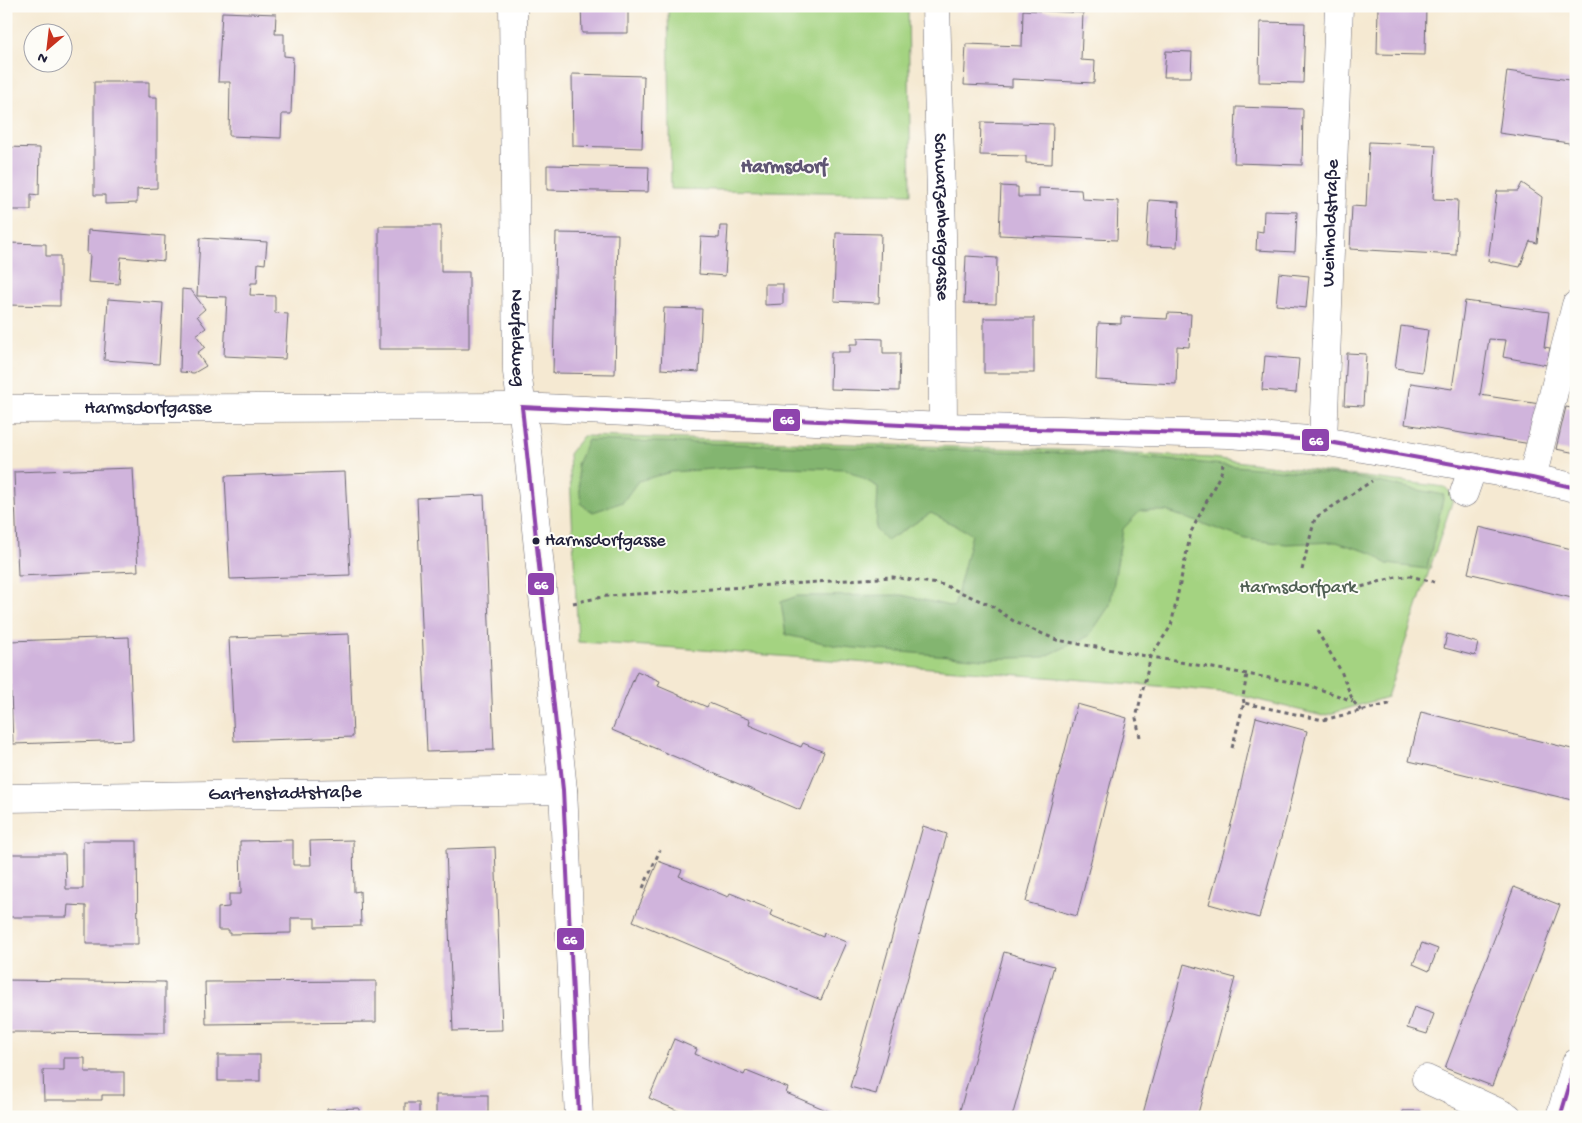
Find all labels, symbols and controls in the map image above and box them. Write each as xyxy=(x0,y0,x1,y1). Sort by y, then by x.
north arrow xyxy=(22,22,72,72)
text: N xyxy=(35,48,51,67)
street label: Schwarzenberggasse xyxy=(928,133,954,301)
district label: Harmsdorf xyxy=(741,157,829,180)
street label: Weinholdstraße xyxy=(1317,159,1345,288)
street label: Neufeldweg xyxy=(505,289,530,388)
street label: Harmsdorfgasse xyxy=(84,397,212,420)
line badge: 66 xyxy=(772,408,801,432)
text: 66 xyxy=(780,413,795,430)
line badge: 66 xyxy=(1301,428,1330,452)
text: 66 xyxy=(1309,434,1324,451)
place label: Harmsdorfgasse xyxy=(545,531,666,552)
marker: Harmsdorfgasse xyxy=(531,536,541,546)
line badge: 66 xyxy=(527,572,555,596)
park label: Harmsdorfpark xyxy=(1239,577,1358,600)
text: 66 xyxy=(534,578,549,595)
street label: Gartenstadtstraße xyxy=(208,781,362,807)
line badge: 66 xyxy=(556,927,585,951)
text: 66 xyxy=(563,933,578,950)

